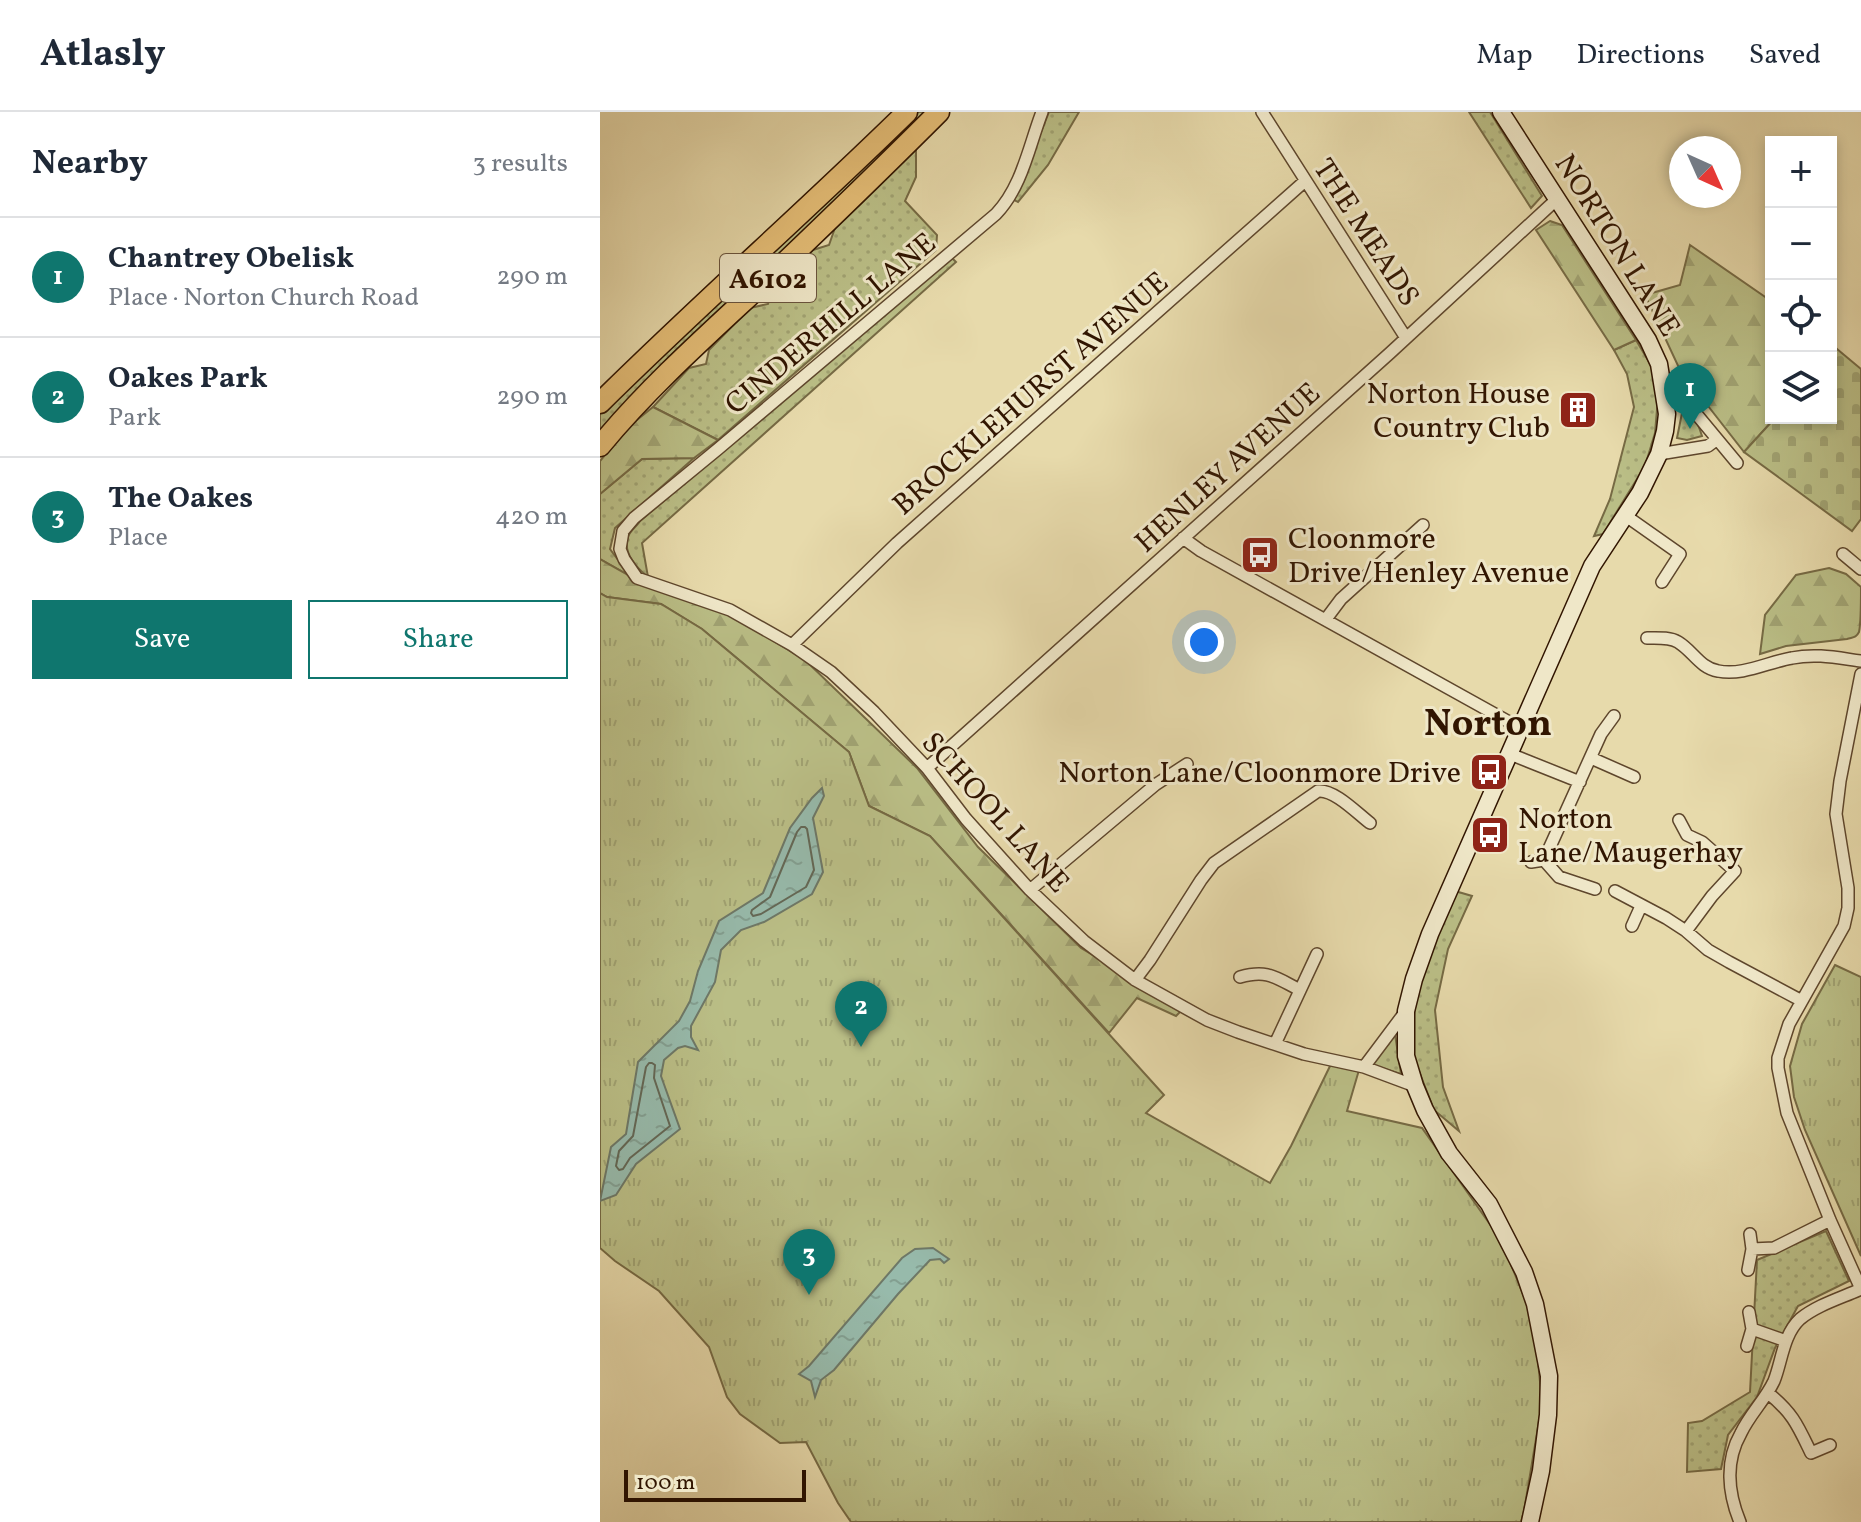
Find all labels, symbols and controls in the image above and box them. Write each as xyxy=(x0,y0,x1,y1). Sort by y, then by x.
text: Atlasly xyxy=(40,29,166,82)
text: Map xyxy=(1477,36,1533,75)
text: Directions xyxy=(1577,36,1705,75)
text: Saved xyxy=(1749,36,1821,75)
north arrow xyxy=(1669,136,1741,208)
map controls xyxy=(1765,136,1837,424)
button: + xyxy=(1765,136,1837,208)
text: Nearby xyxy=(32,141,148,188)
text: 3 results xyxy=(472,146,568,182)
street label: NORTON LANE xyxy=(1543,147,1689,346)
street label: THE MEADS xyxy=(1302,151,1429,315)
button: − xyxy=(1765,208,1837,280)
street label: CINDERHILL LANE xyxy=(717,224,946,425)
text: Chantrey Obelisk xyxy=(108,238,354,280)
road number: A6102 xyxy=(720,254,816,302)
text: 1 xyxy=(53,259,63,295)
text: 290 m xyxy=(496,259,568,295)
street label: BROCKLEHURST AVENUE xyxy=(884,263,1178,526)
text: Place · Norton Church Road xyxy=(108,280,419,316)
button: locate xyxy=(1765,280,1837,352)
button: layers xyxy=(1765,352,1837,424)
text: Oakes Park xyxy=(108,358,268,400)
pin: 1 xyxy=(1664,363,1716,429)
street label: HENLEY AVENUE xyxy=(1126,374,1330,563)
place label: Norton House Country Club xyxy=(1367,374,1550,450)
text: 2 xyxy=(51,379,65,415)
text: 290 m xyxy=(496,379,568,415)
building icon: Norton House Country Club xyxy=(1557,389,1599,431)
text: Park xyxy=(108,400,161,436)
text: The Oakes xyxy=(108,478,253,520)
text: 3 xyxy=(51,499,65,535)
text: 420 m xyxy=(495,499,568,535)
place label: Cloonmore Drive/Henley Avenue xyxy=(1288,519,1569,595)
text: Place xyxy=(108,520,168,556)
bus stop icon: Cloonmore Drive/Henley Avenue xyxy=(1239,534,1281,576)
button: Save xyxy=(32,600,292,679)
button: Share xyxy=(308,600,568,679)
your location xyxy=(1184,622,1224,662)
district label: Norton xyxy=(1424,699,1552,752)
street label: SCHOOL LANE xyxy=(911,724,1078,903)
bus stop icon: Norton Lane/Cloonmore Drive xyxy=(1468,751,1510,793)
place label: Norton Lane/Cloonmore Drive xyxy=(1058,753,1461,795)
place label: Norton Lane/Maugerhay xyxy=(1518,799,1743,875)
bus stop icon: Norton Lane/Maugerhay xyxy=(1469,814,1511,856)
pin: 2 xyxy=(835,981,887,1047)
pin: 3 xyxy=(783,1229,835,1295)
scale bar xyxy=(624,1466,806,1502)
text: 100 m xyxy=(636,1468,695,1499)

